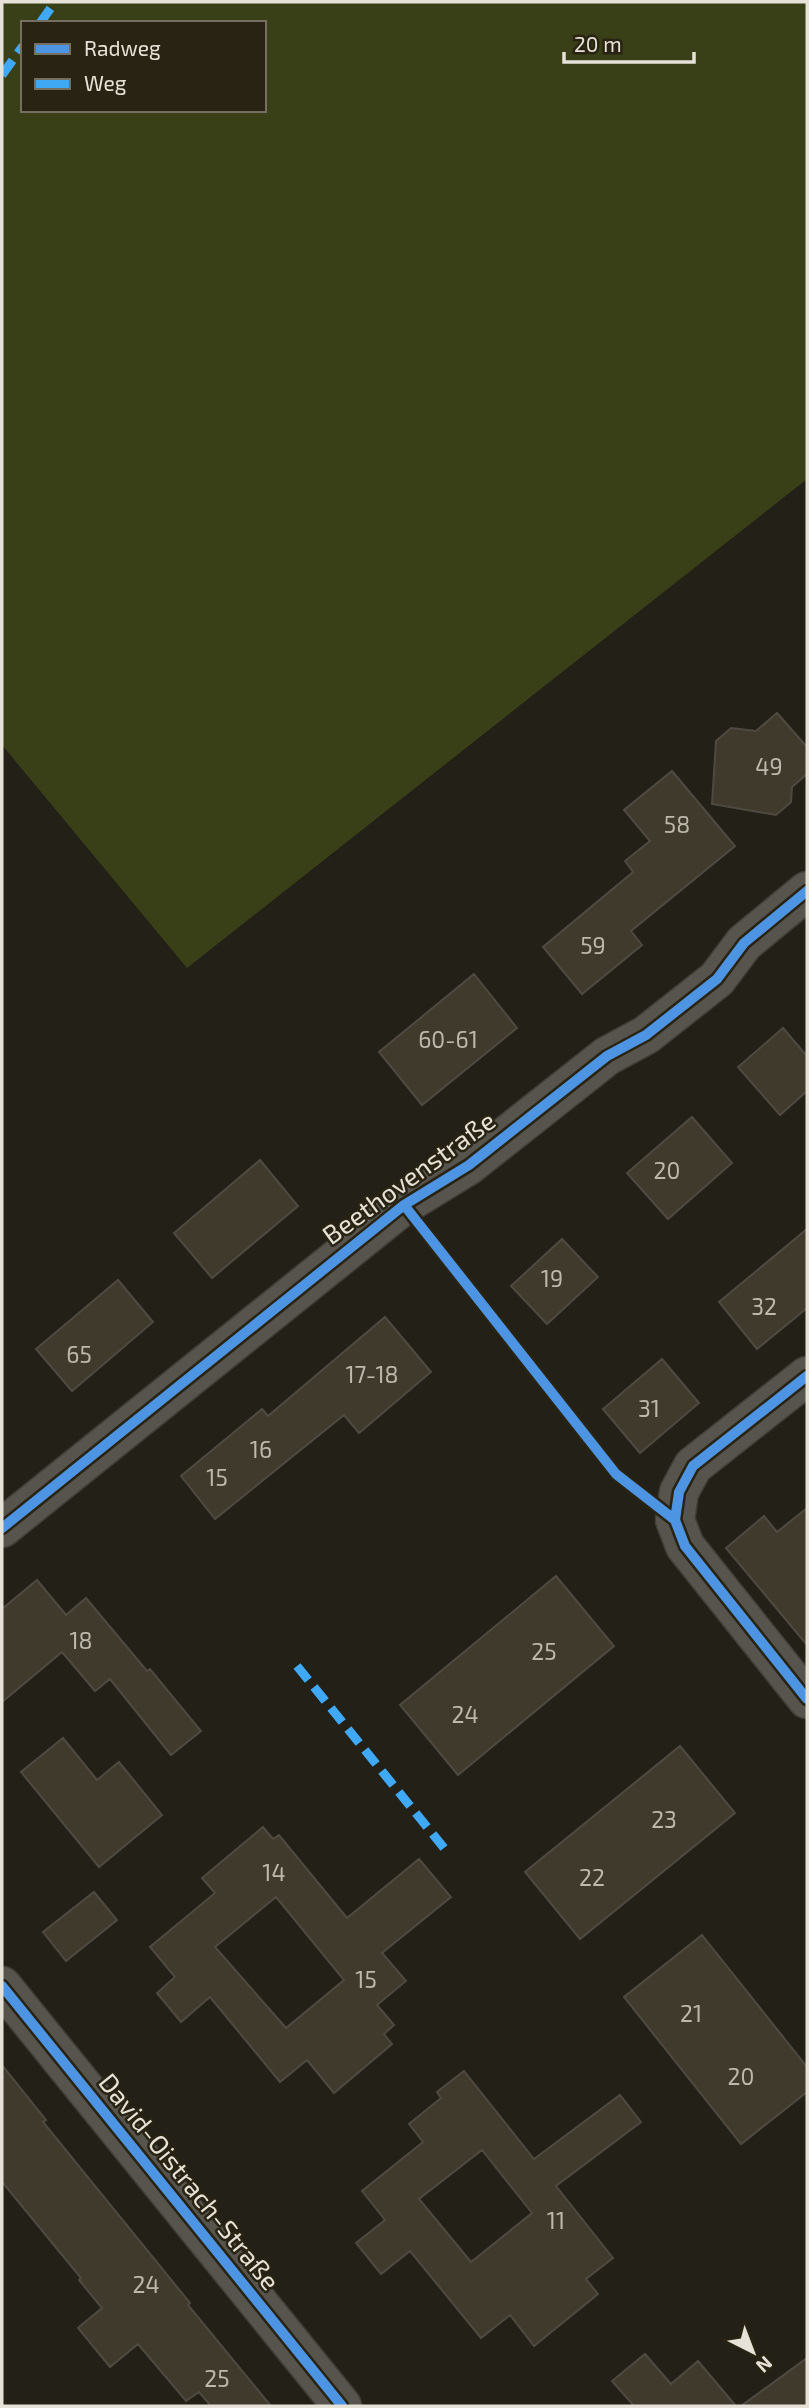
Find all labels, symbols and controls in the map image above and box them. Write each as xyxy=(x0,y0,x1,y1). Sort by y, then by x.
legend xyxy=(21,21,266,112)
scale bar xyxy=(564,21,694,65)
text: 20 m xyxy=(574,31,622,56)
text: Radweg xyxy=(84,35,161,60)
text: Weg xyxy=(84,70,127,95)
house number: 49 xyxy=(755,752,783,780)
house number: 58 xyxy=(664,810,690,838)
house number: 59 xyxy=(580,931,606,959)
house number: 60-61 xyxy=(418,1025,478,1053)
street label: Beethovenstraße xyxy=(316,1104,500,1250)
house number: 20 xyxy=(654,1156,680,1184)
house number: 19 xyxy=(541,1264,563,1292)
house number: 32 xyxy=(751,1292,777,1320)
house number: 65 xyxy=(66,1340,92,1368)
house number: 17-18 xyxy=(345,1360,399,1388)
house number: 31 xyxy=(638,1394,660,1422)
house number: 16 xyxy=(250,1435,272,1463)
house number: 15 xyxy=(206,1463,228,1491)
house number: 18 xyxy=(69,1626,93,1654)
house number: 25 xyxy=(531,1637,557,1665)
house number: 24 xyxy=(451,1700,479,1728)
house number: 23 xyxy=(651,1805,677,1833)
house number: 14 xyxy=(262,1858,286,1886)
house number: 22 xyxy=(579,1863,605,1891)
house number: 15 xyxy=(355,1965,377,1993)
house number: 21 xyxy=(680,1999,702,2027)
house number: 20 xyxy=(728,2062,754,2090)
street label: David-Oistrach-Straße xyxy=(93,2067,287,2296)
house number: 11 xyxy=(547,2206,565,2234)
house number: 24 xyxy=(132,2270,160,2298)
north arrow xyxy=(718,2317,788,2387)
text: N xyxy=(752,2352,778,2378)
house number: 25 xyxy=(204,2364,230,2392)

